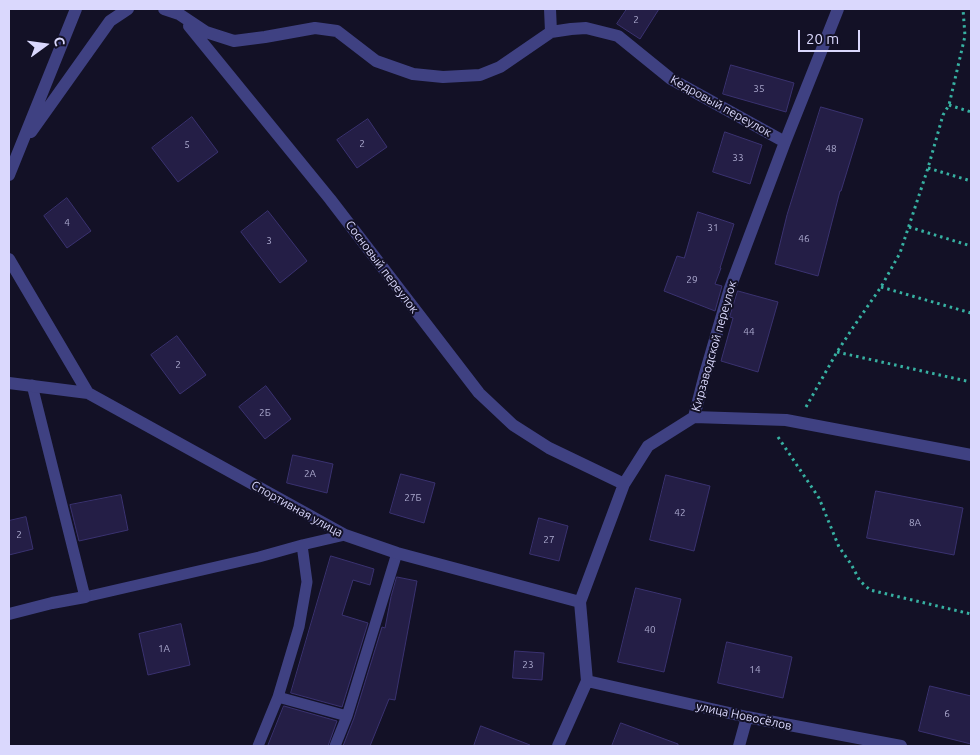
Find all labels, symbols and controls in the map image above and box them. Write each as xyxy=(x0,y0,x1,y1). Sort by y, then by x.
house number: 2 xyxy=(633,14,639,26)
north arrow xyxy=(20,20,70,70)
scale bar xyxy=(800,20,862,52)
text: 20 m xyxy=(806,30,839,47)
text: С xyxy=(51,35,68,48)
street label: Кедровый переулок xyxy=(668,72,774,140)
house number: 35 xyxy=(753,83,765,95)
house number: 2 xyxy=(359,138,365,150)
house number: 5 xyxy=(184,139,190,151)
house number: 48 xyxy=(825,143,837,155)
house number: 33 xyxy=(732,152,744,164)
house number: 4 xyxy=(64,217,70,229)
street label: Сосновый переулок xyxy=(342,218,422,316)
house number: 31 xyxy=(707,222,719,234)
house number: 46 xyxy=(798,233,810,245)
house number: 3 xyxy=(266,235,272,247)
house number: 29 xyxy=(686,274,698,286)
street label: Кирзаводской переулок xyxy=(688,279,740,413)
house number: 44 xyxy=(743,326,755,338)
house number: 2 xyxy=(175,359,181,371)
house number: 2Б xyxy=(259,407,271,419)
house number: 2А xyxy=(304,468,316,480)
street label: Спортивная улица xyxy=(249,478,345,540)
house number: 27Б xyxy=(404,492,422,504)
house number: 42 xyxy=(674,507,686,519)
house number: 8А xyxy=(909,517,921,529)
house number: 2 xyxy=(16,529,22,541)
house number: 27 xyxy=(543,534,555,546)
house number: 40 xyxy=(644,624,656,636)
house number: 1А xyxy=(158,643,170,655)
house number: 23 xyxy=(522,659,534,671)
house number: 14 xyxy=(749,664,761,676)
street label: улица Новосёлов xyxy=(695,699,793,733)
house number: 6 xyxy=(944,708,950,720)

